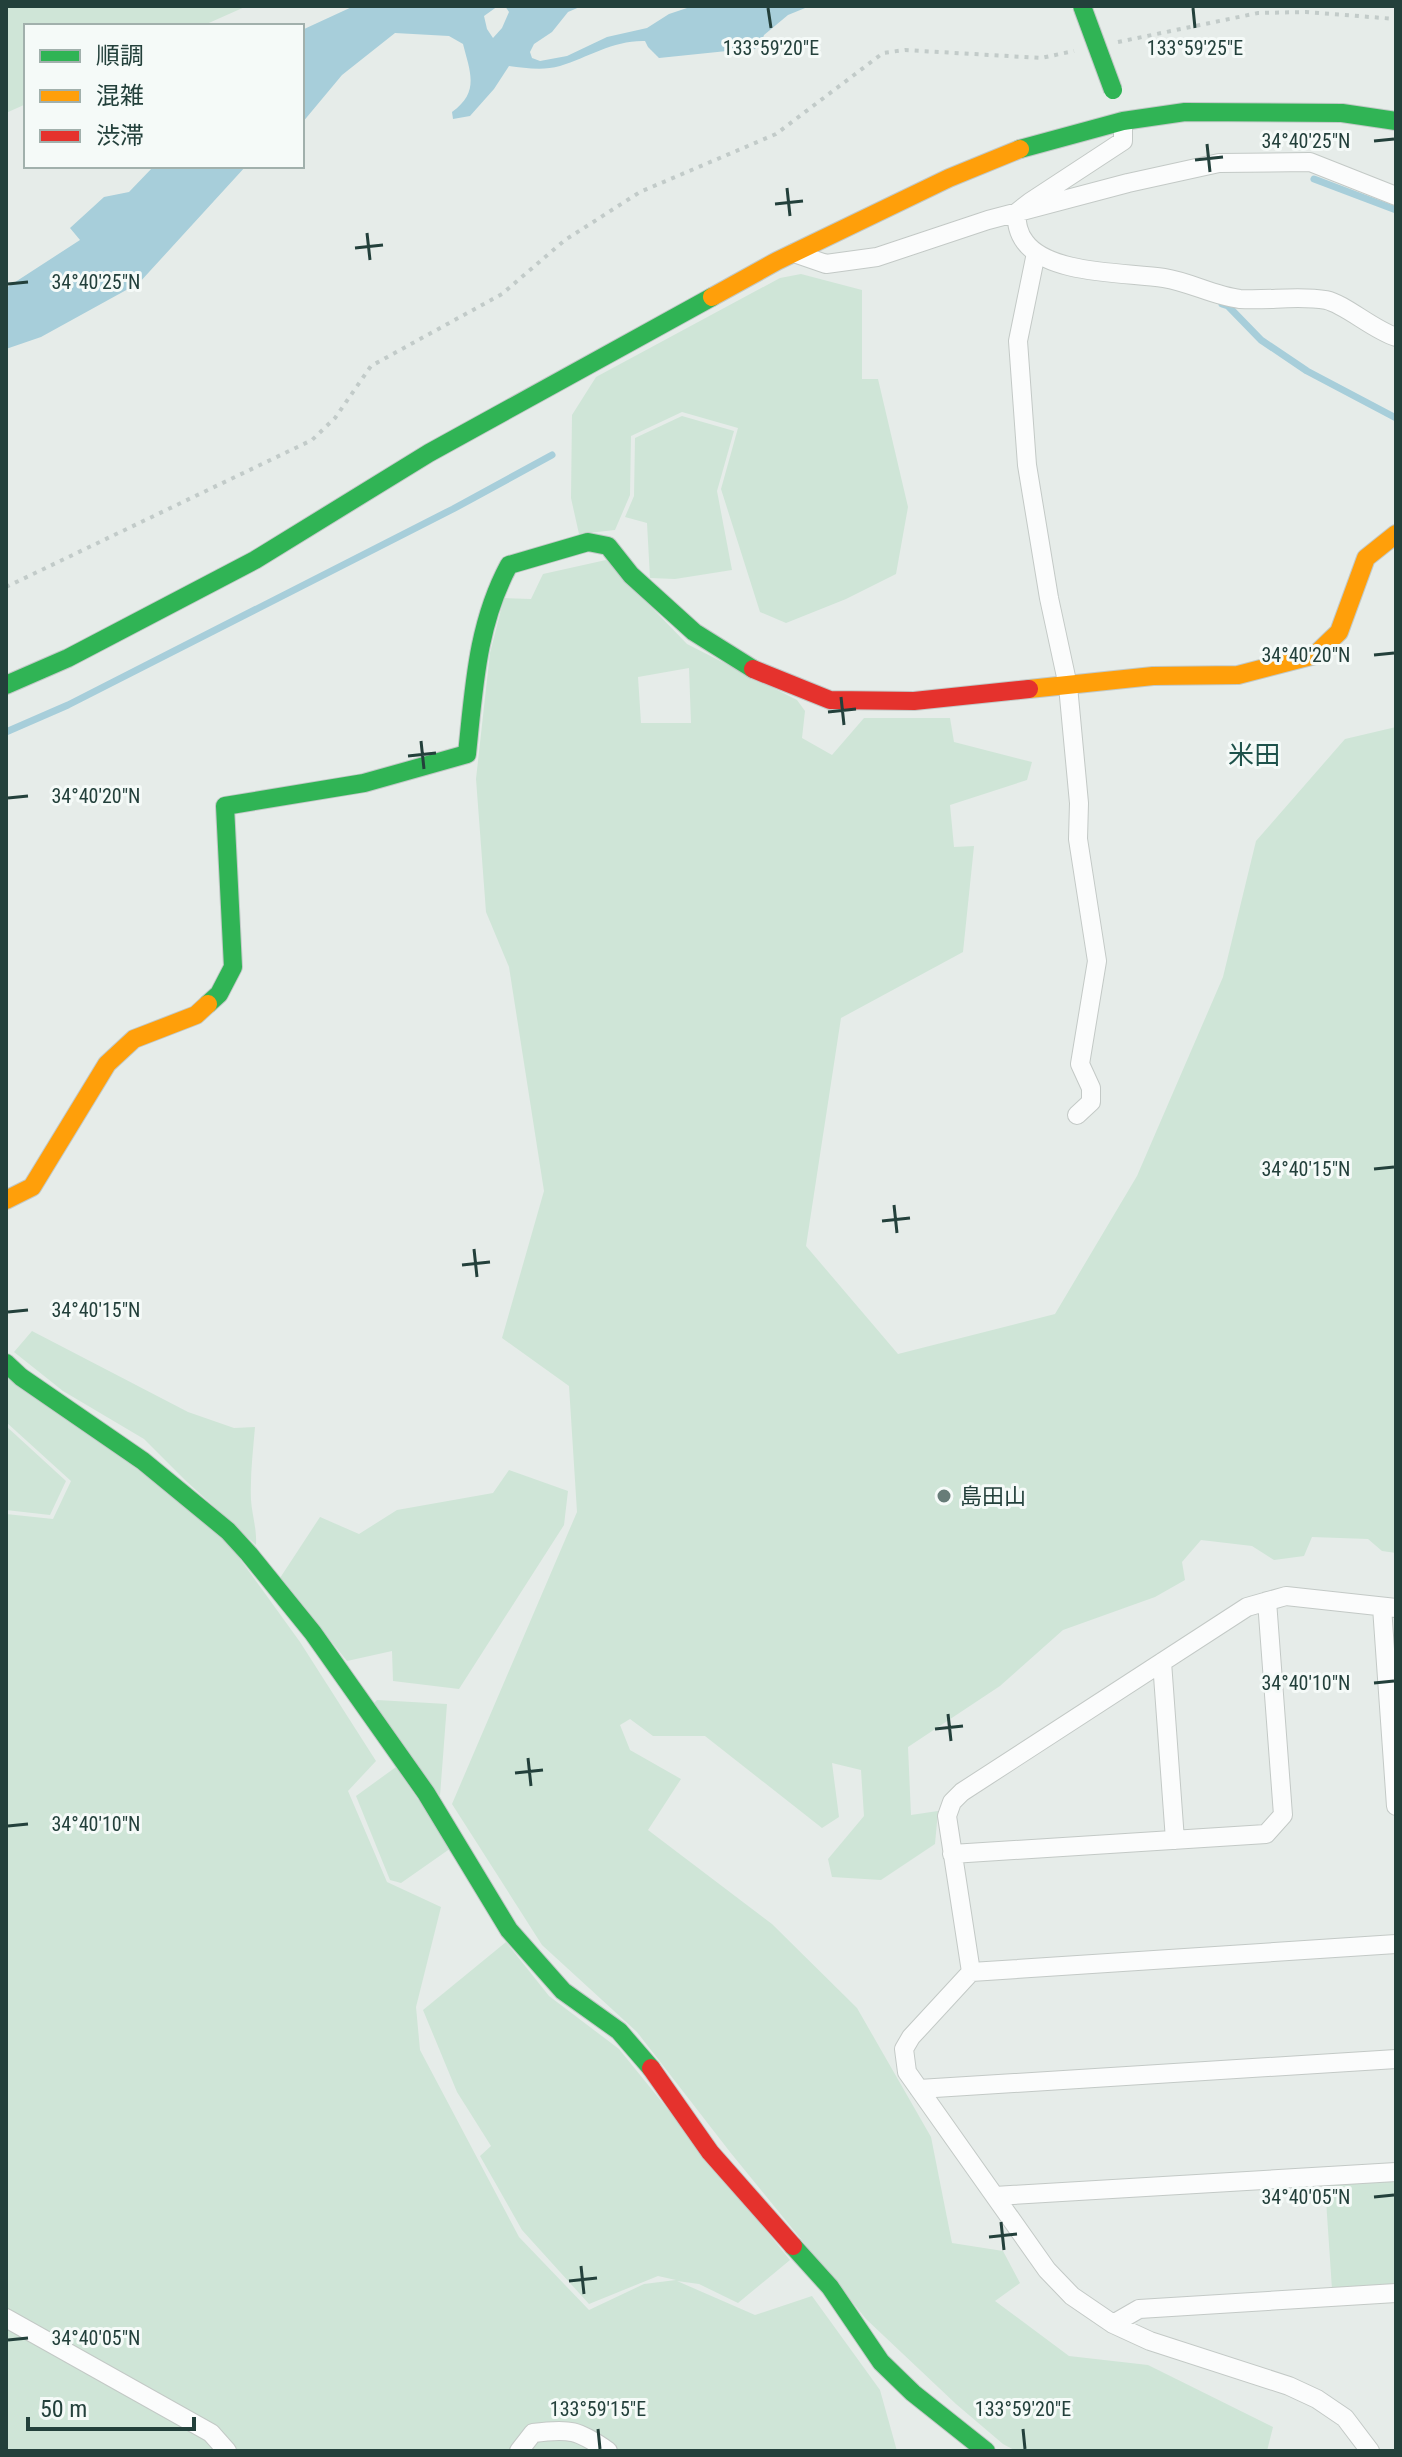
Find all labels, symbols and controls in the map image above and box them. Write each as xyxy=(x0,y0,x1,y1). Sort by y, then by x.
legend xyxy=(24,24,304,168)
text: 133°59'20"E xyxy=(723,36,819,60)
text: 133°59'25"E xyxy=(1147,36,1243,60)
text: 順調 xyxy=(96,42,144,70)
text: 混雑 xyxy=(96,82,144,110)
text: 渋滞 xyxy=(96,122,144,150)
text: 34°40'25"N xyxy=(1261,129,1351,153)
text: 34°40'25"N xyxy=(51,270,141,294)
text: 34°40'20"N xyxy=(1261,643,1351,667)
district label: 米田 xyxy=(1228,740,1280,770)
text: 34°40'20"N xyxy=(51,784,141,808)
text: 34°40'15"N xyxy=(1261,1157,1351,1181)
text: 34°40'15"N xyxy=(51,1298,141,1322)
place label: 島田山 xyxy=(960,1484,1026,1509)
marker: 島田山 xyxy=(935,1487,953,1505)
text: 34°40'10"N xyxy=(1261,1671,1351,1695)
text: 34°40'10"N xyxy=(51,1812,141,1836)
text: 34°40'05"N xyxy=(1261,2185,1351,2209)
text: 34°40'05"N xyxy=(51,2326,141,2350)
scale bar xyxy=(28,2381,194,2431)
text: 50 m xyxy=(40,2395,87,2423)
text: 133°59'15"E xyxy=(550,2397,646,2421)
text: 133°59'20"E xyxy=(975,2397,1071,2421)

